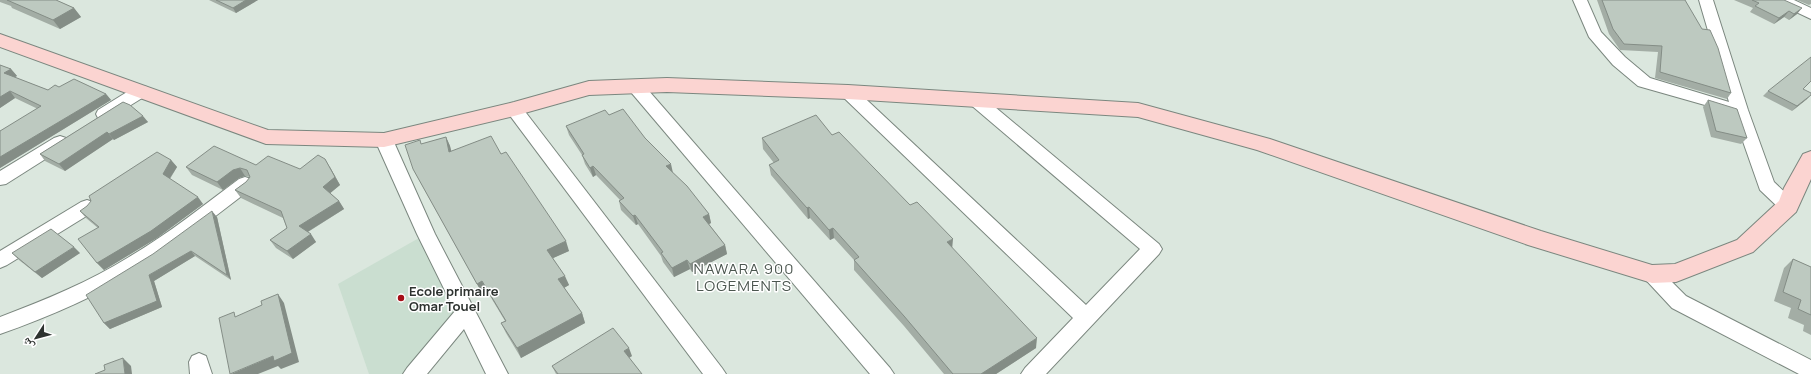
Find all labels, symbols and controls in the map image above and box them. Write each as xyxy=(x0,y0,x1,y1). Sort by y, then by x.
district label: NAWARA 900 LOGEMENTS xyxy=(694,258,794,296)
place label: Ecole primaire Omar Touel xyxy=(409,282,499,315)
marker: Ecole primaire Omar Touel xyxy=(396,293,406,303)
north arrow xyxy=(16,318,56,358)
text: ش xyxy=(18,334,38,353)

